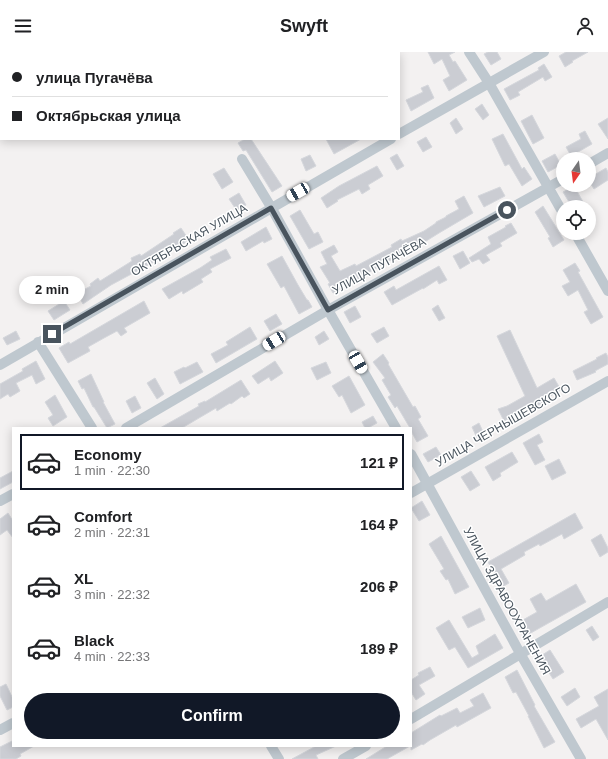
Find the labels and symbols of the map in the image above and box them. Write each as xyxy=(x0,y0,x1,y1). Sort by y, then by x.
north arrow xyxy=(556,152,596,192)
car xyxy=(285,181,311,203)
street label: ОКТЯБРЬСКАЯ УЛИЦА xyxy=(128,201,250,279)
route start xyxy=(498,201,516,219)
street label: УЛИЦА ПУГАЧЁВА xyxy=(330,235,428,297)
callout: 2 min xyxy=(19,276,85,304)
route end xyxy=(43,325,61,343)
car xyxy=(261,330,287,352)
car xyxy=(347,349,369,375)
street label: УЛИЦА ЧЕРНЫШЕВСКОГО xyxy=(433,380,573,470)
street label: УЛИЦА ЗДРАВООХРАНЕНИЯ xyxy=(461,525,553,677)

